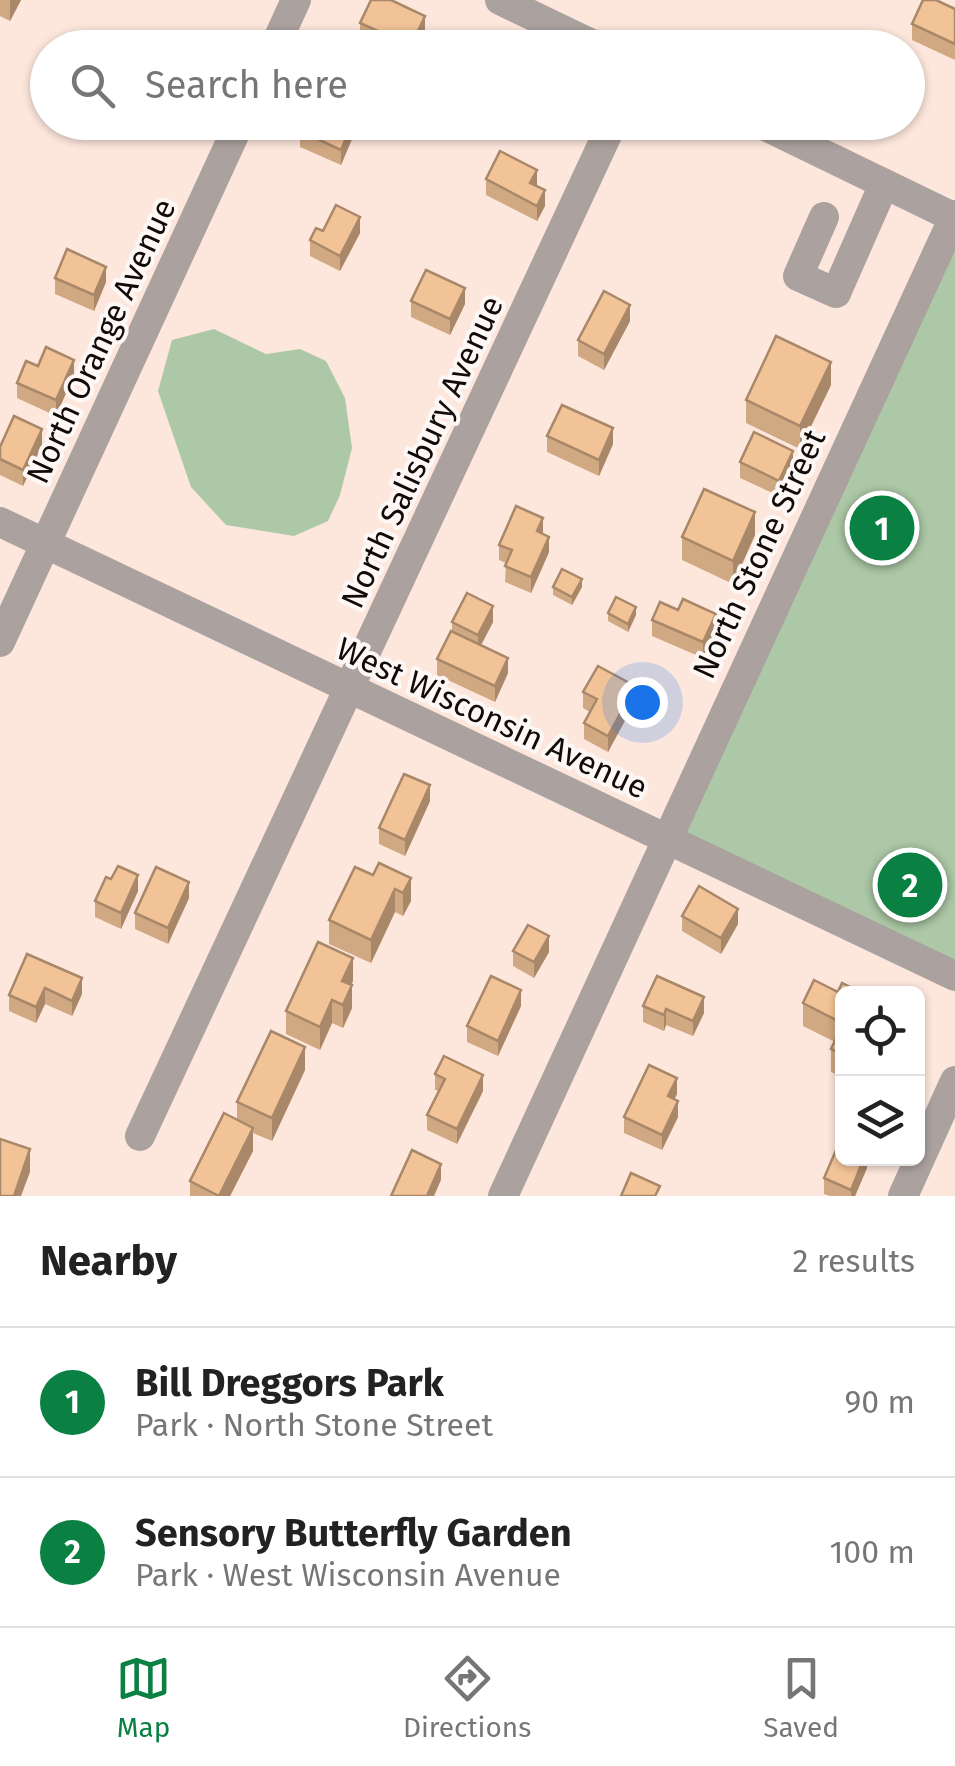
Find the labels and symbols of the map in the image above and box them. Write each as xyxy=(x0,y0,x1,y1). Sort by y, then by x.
street label: North Orange Avenue xyxy=(18,193,184,489)
street label: North Salisbury Avenue xyxy=(333,290,511,614)
street label: North Stone Street xyxy=(685,423,834,685)
pin: 1 xyxy=(850,490,914,566)
street label: West Wisconsin Avenue xyxy=(331,629,653,807)
your location xyxy=(617,677,668,728)
pin: 2 xyxy=(878,848,942,922)

